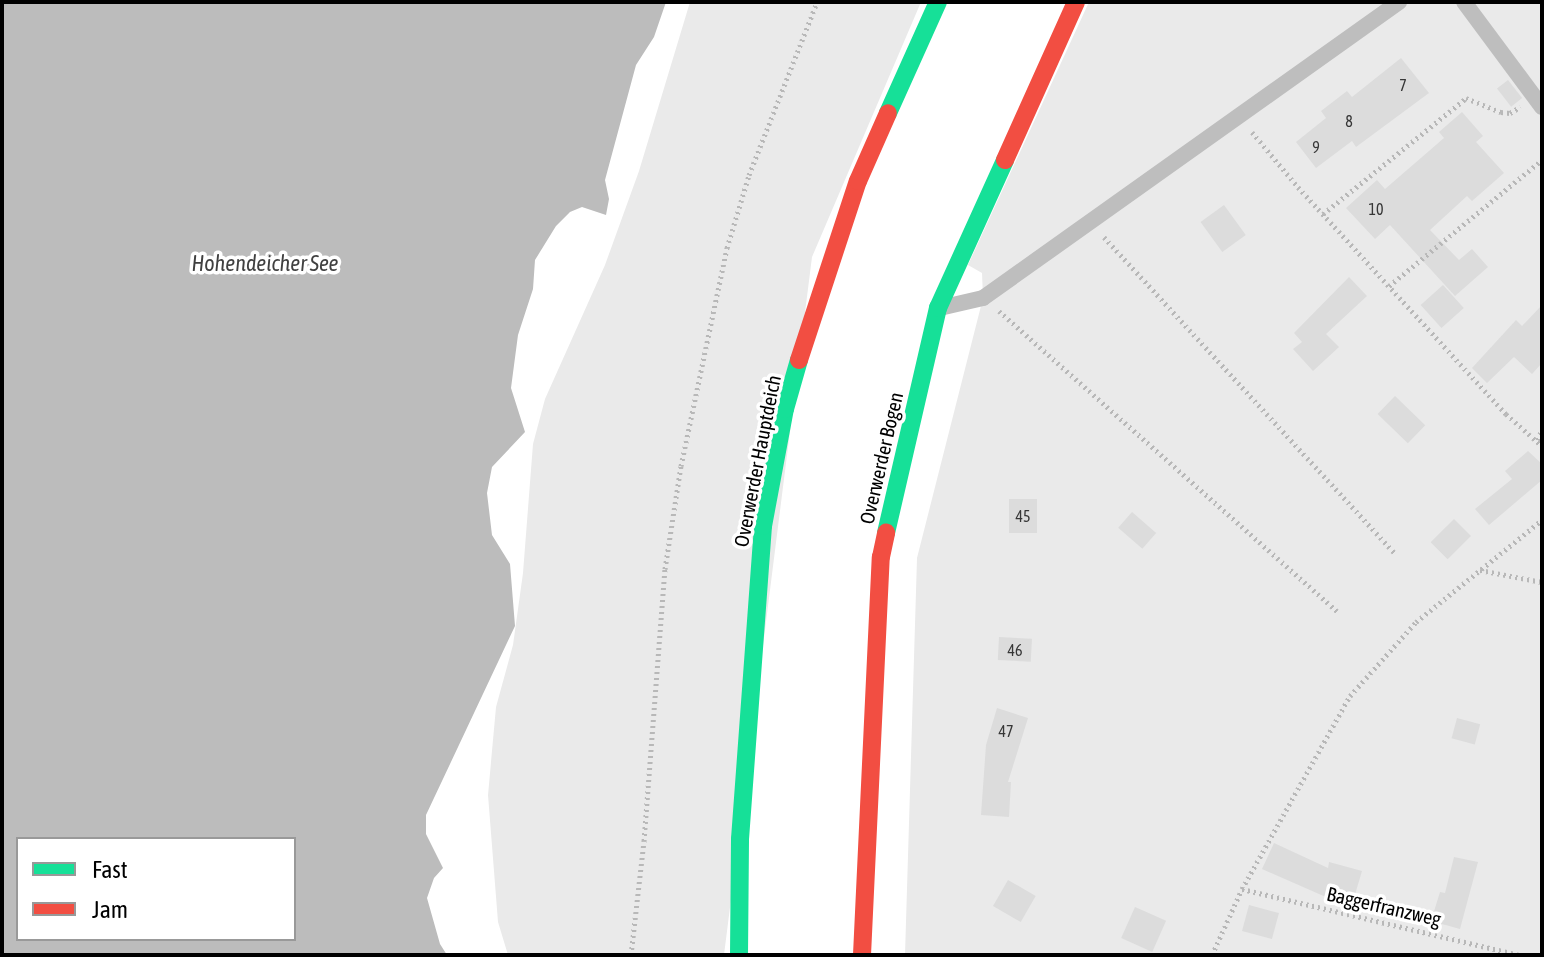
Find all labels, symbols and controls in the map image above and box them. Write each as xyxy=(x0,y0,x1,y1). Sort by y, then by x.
house number: 7 xyxy=(1399,75,1407,95)
house number: 8 xyxy=(1345,111,1353,131)
house number: 9 xyxy=(1312,137,1320,157)
house number: 10 xyxy=(1368,199,1384,219)
water label: Hohendeicher See xyxy=(191,251,339,277)
street label: Overwerder Hauptdeich xyxy=(729,373,785,549)
street label: Overwerder Bogen xyxy=(854,390,908,526)
house number: 45 xyxy=(1015,506,1031,526)
house number: 46 xyxy=(1007,640,1023,660)
house number: 47 xyxy=(998,721,1014,741)
legend xyxy=(16,837,296,941)
text: Fast xyxy=(92,856,128,883)
street label: Baggerfranzweg xyxy=(1324,881,1444,931)
text: Jam xyxy=(92,896,128,923)

